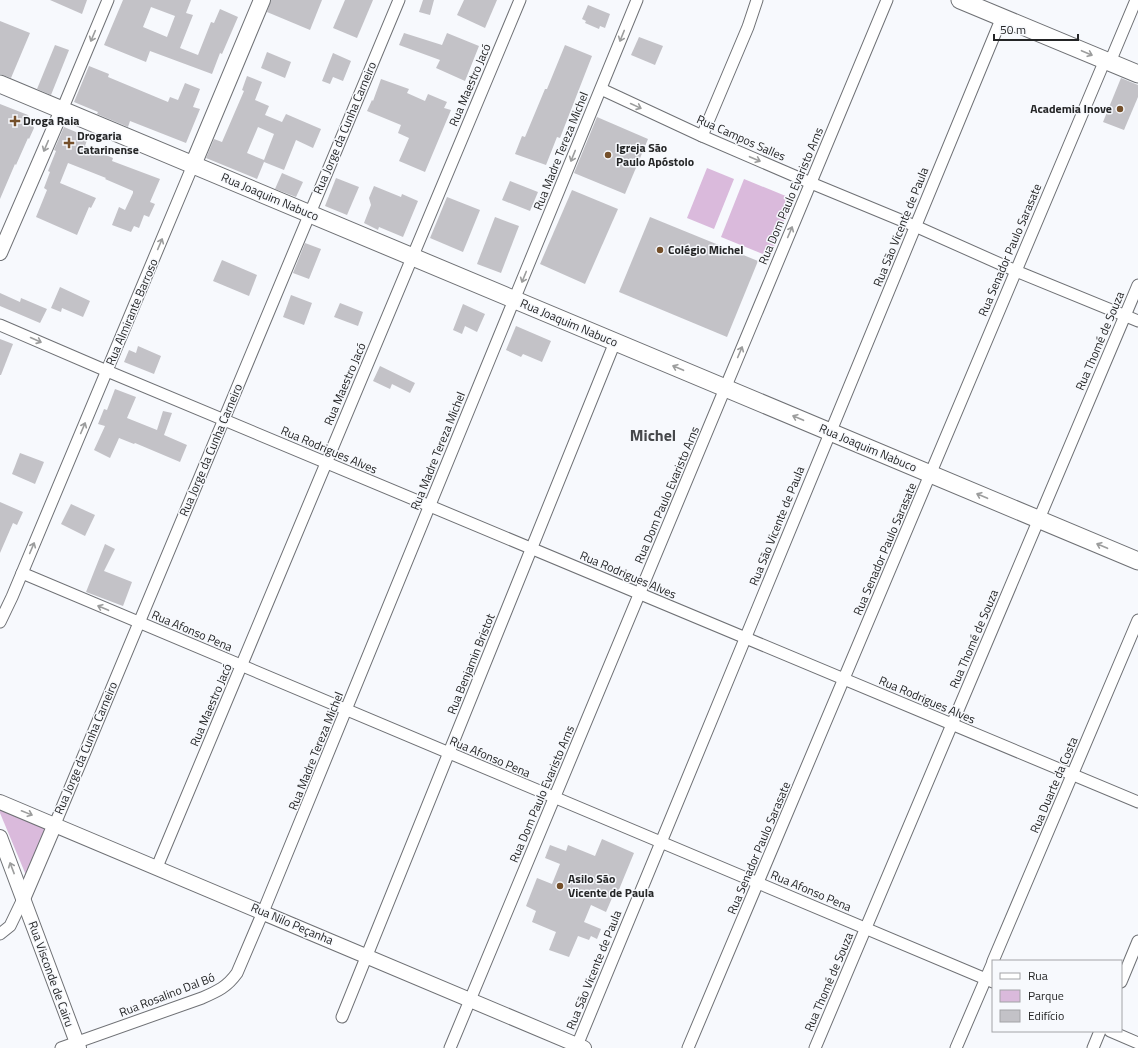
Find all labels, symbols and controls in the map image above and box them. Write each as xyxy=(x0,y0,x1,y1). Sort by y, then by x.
scale bar xyxy=(994,16,1078,42)
text: 50 m xyxy=(1000,20,1026,39)
one-way arrow xyxy=(88,30,96,42)
one-way arrow xyxy=(618,30,626,42)
street label: Rua Maestro Jacó xyxy=(444,40,496,129)
one-way arrow xyxy=(1080,49,1092,57)
street label: Rua Jorge da Cunha Carneiro xyxy=(308,58,381,197)
street label: Rua Madre Tereza Michel xyxy=(528,89,593,213)
place label: Academia Inove xyxy=(1030,99,1112,118)
one-way arrow xyxy=(630,103,642,110)
marker: Academia Inove xyxy=(1115,104,1125,114)
street label: Rua Campos Salles xyxy=(694,109,789,166)
place label: Droga Raia xyxy=(23,111,79,130)
marker: Droga Raia xyxy=(10,116,20,126)
street label: Rua Dom Paulo Evaristo Arns xyxy=(753,124,828,267)
place label: Drogaria Catarinense xyxy=(77,126,139,159)
marker: Drogaria Catarinense xyxy=(64,138,74,148)
place label: Igreja São Paulo Apóstolo xyxy=(616,138,694,171)
one-way arrow xyxy=(42,139,49,151)
one-way arrow xyxy=(569,150,577,162)
marker: Igreja São Paulo Apóstolo xyxy=(603,150,613,160)
one-way arrow xyxy=(748,155,760,163)
street label: Rua São Vicente de Paula xyxy=(868,164,933,289)
street label: Rua Joaquim Nabuco xyxy=(218,167,322,226)
street label: Rua Senador Paulo Sarasate xyxy=(973,180,1046,319)
one-way arrow xyxy=(787,226,794,238)
one-way arrow xyxy=(157,238,165,250)
place label: Colégio Michel xyxy=(668,240,743,259)
marker: Colégio Michel xyxy=(655,245,665,255)
street label: Rua Almirante Barroso xyxy=(100,255,163,368)
one-way arrow xyxy=(520,270,527,282)
street label: Rua Thomé de Souza xyxy=(1070,288,1129,393)
street label: Rua Joaquim Nabuco xyxy=(517,293,621,352)
one-way arrow xyxy=(29,337,41,345)
street label: Rua Maestro Jacó xyxy=(319,339,371,428)
one-way arrow xyxy=(737,346,744,358)
one-way arrow xyxy=(672,364,684,371)
street label: Rua Jorge da Cunha Carneiro xyxy=(174,380,247,519)
street label: Rua Madre Tereza Michel xyxy=(405,389,470,513)
one-way arrow xyxy=(792,414,804,422)
street label: Rua Joaquim Nabuco xyxy=(816,418,920,477)
street label: Rua Rodrigues Alves xyxy=(278,421,381,479)
one-way arrow xyxy=(80,423,87,435)
street label: Rua Dom Paulo Evaristo Arns xyxy=(629,423,704,566)
district label: Michel xyxy=(630,423,676,447)
street label: Rua São Vicente de Paula xyxy=(744,463,809,588)
street label: Rua Senador Paulo Sarasate xyxy=(848,479,921,618)
one-way arrow xyxy=(977,491,989,499)
one-way arrow xyxy=(1096,542,1108,549)
one-way arrow xyxy=(29,543,37,555)
street label: Rua Rodrigues Alves xyxy=(577,546,680,604)
street label: Rua Thomé de Souza xyxy=(944,586,1003,691)
one-way arrow xyxy=(97,603,109,611)
street label: Rua Afonso Pena xyxy=(149,605,236,656)
street label: Rua Benjamin Bristot xyxy=(442,610,500,717)
street label: Rua Maestro Jacó xyxy=(185,660,237,749)
street label: Rua Rodrigues Alves xyxy=(876,671,979,729)
street label: Rua Jorge da Cunha Carneiro xyxy=(49,678,122,817)
street label: Rua Madre Tereza Michel xyxy=(283,689,348,813)
street label: Rua Dom Paulo Evaristo Arns xyxy=(504,722,579,865)
street label: Rua Afonso Pena xyxy=(447,731,534,782)
street label: Rua Duarte da Costa xyxy=(1025,734,1082,836)
street label: Rua Senador Paulo Sarasate xyxy=(722,778,795,917)
one-way arrow xyxy=(21,809,33,817)
one-way arrow xyxy=(7,863,15,875)
street label: Rua Afonso Pena xyxy=(768,865,855,916)
place label: Asilo São Vicente de Paula xyxy=(568,869,654,902)
marker: Asilo São Vicente de Paula xyxy=(555,881,565,891)
street label: Rua Nilo Peçanha xyxy=(248,898,336,950)
street label: Rua São Vicente de Paula xyxy=(561,907,626,1032)
street label: Rua Visconde de Cairu xyxy=(24,918,79,1029)
street label: Rua Thomé de Souza xyxy=(799,929,858,1034)
legend xyxy=(992,960,1122,1032)
text: Rua xyxy=(1028,966,1048,985)
street label: Rua Rosalino Dal Bó xyxy=(116,968,218,1022)
text: Parque xyxy=(1028,986,1064,1005)
text: Edifício xyxy=(1028,1006,1064,1025)

